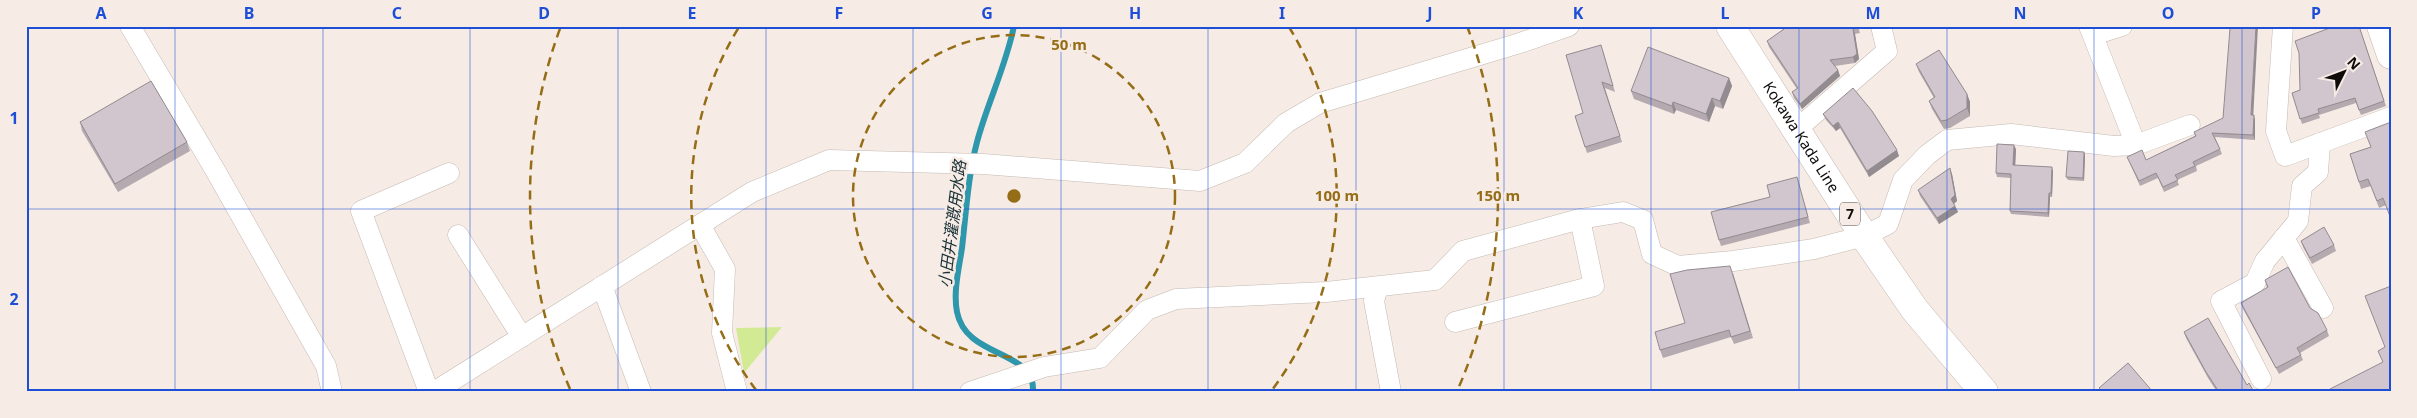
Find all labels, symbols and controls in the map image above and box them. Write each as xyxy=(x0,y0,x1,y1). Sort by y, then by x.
text: A xyxy=(95,2,107,24)
text: B xyxy=(244,2,254,24)
text: C xyxy=(392,2,402,24)
text: D xyxy=(538,2,550,24)
text: E xyxy=(688,2,697,24)
text: F xyxy=(835,2,843,24)
text: G xyxy=(981,2,993,24)
text: H xyxy=(1129,2,1141,24)
text: I xyxy=(1279,2,1285,24)
text: J xyxy=(1425,2,1433,24)
text: K xyxy=(1573,2,1584,24)
text: L xyxy=(1721,2,1730,24)
text: M xyxy=(1865,2,1881,24)
text: N xyxy=(2013,2,2027,24)
text: O xyxy=(2162,2,2174,24)
text: P xyxy=(2311,2,2321,24)
text: 50 m xyxy=(1051,34,1087,54)
north arrow xyxy=(2320,48,2370,98)
text: N xyxy=(2343,52,2365,74)
street label: Kokawa Kada Line xyxy=(1759,78,1845,196)
text: 1 xyxy=(9,107,19,129)
water label: 小田井灌漑用水路 xyxy=(933,157,971,289)
text: 100 m xyxy=(1315,185,1359,205)
text: 150 m xyxy=(1476,185,1520,205)
centre of rings xyxy=(1005,187,1023,205)
road number: 7 xyxy=(1840,202,1860,225)
text: 2 xyxy=(9,288,19,310)

